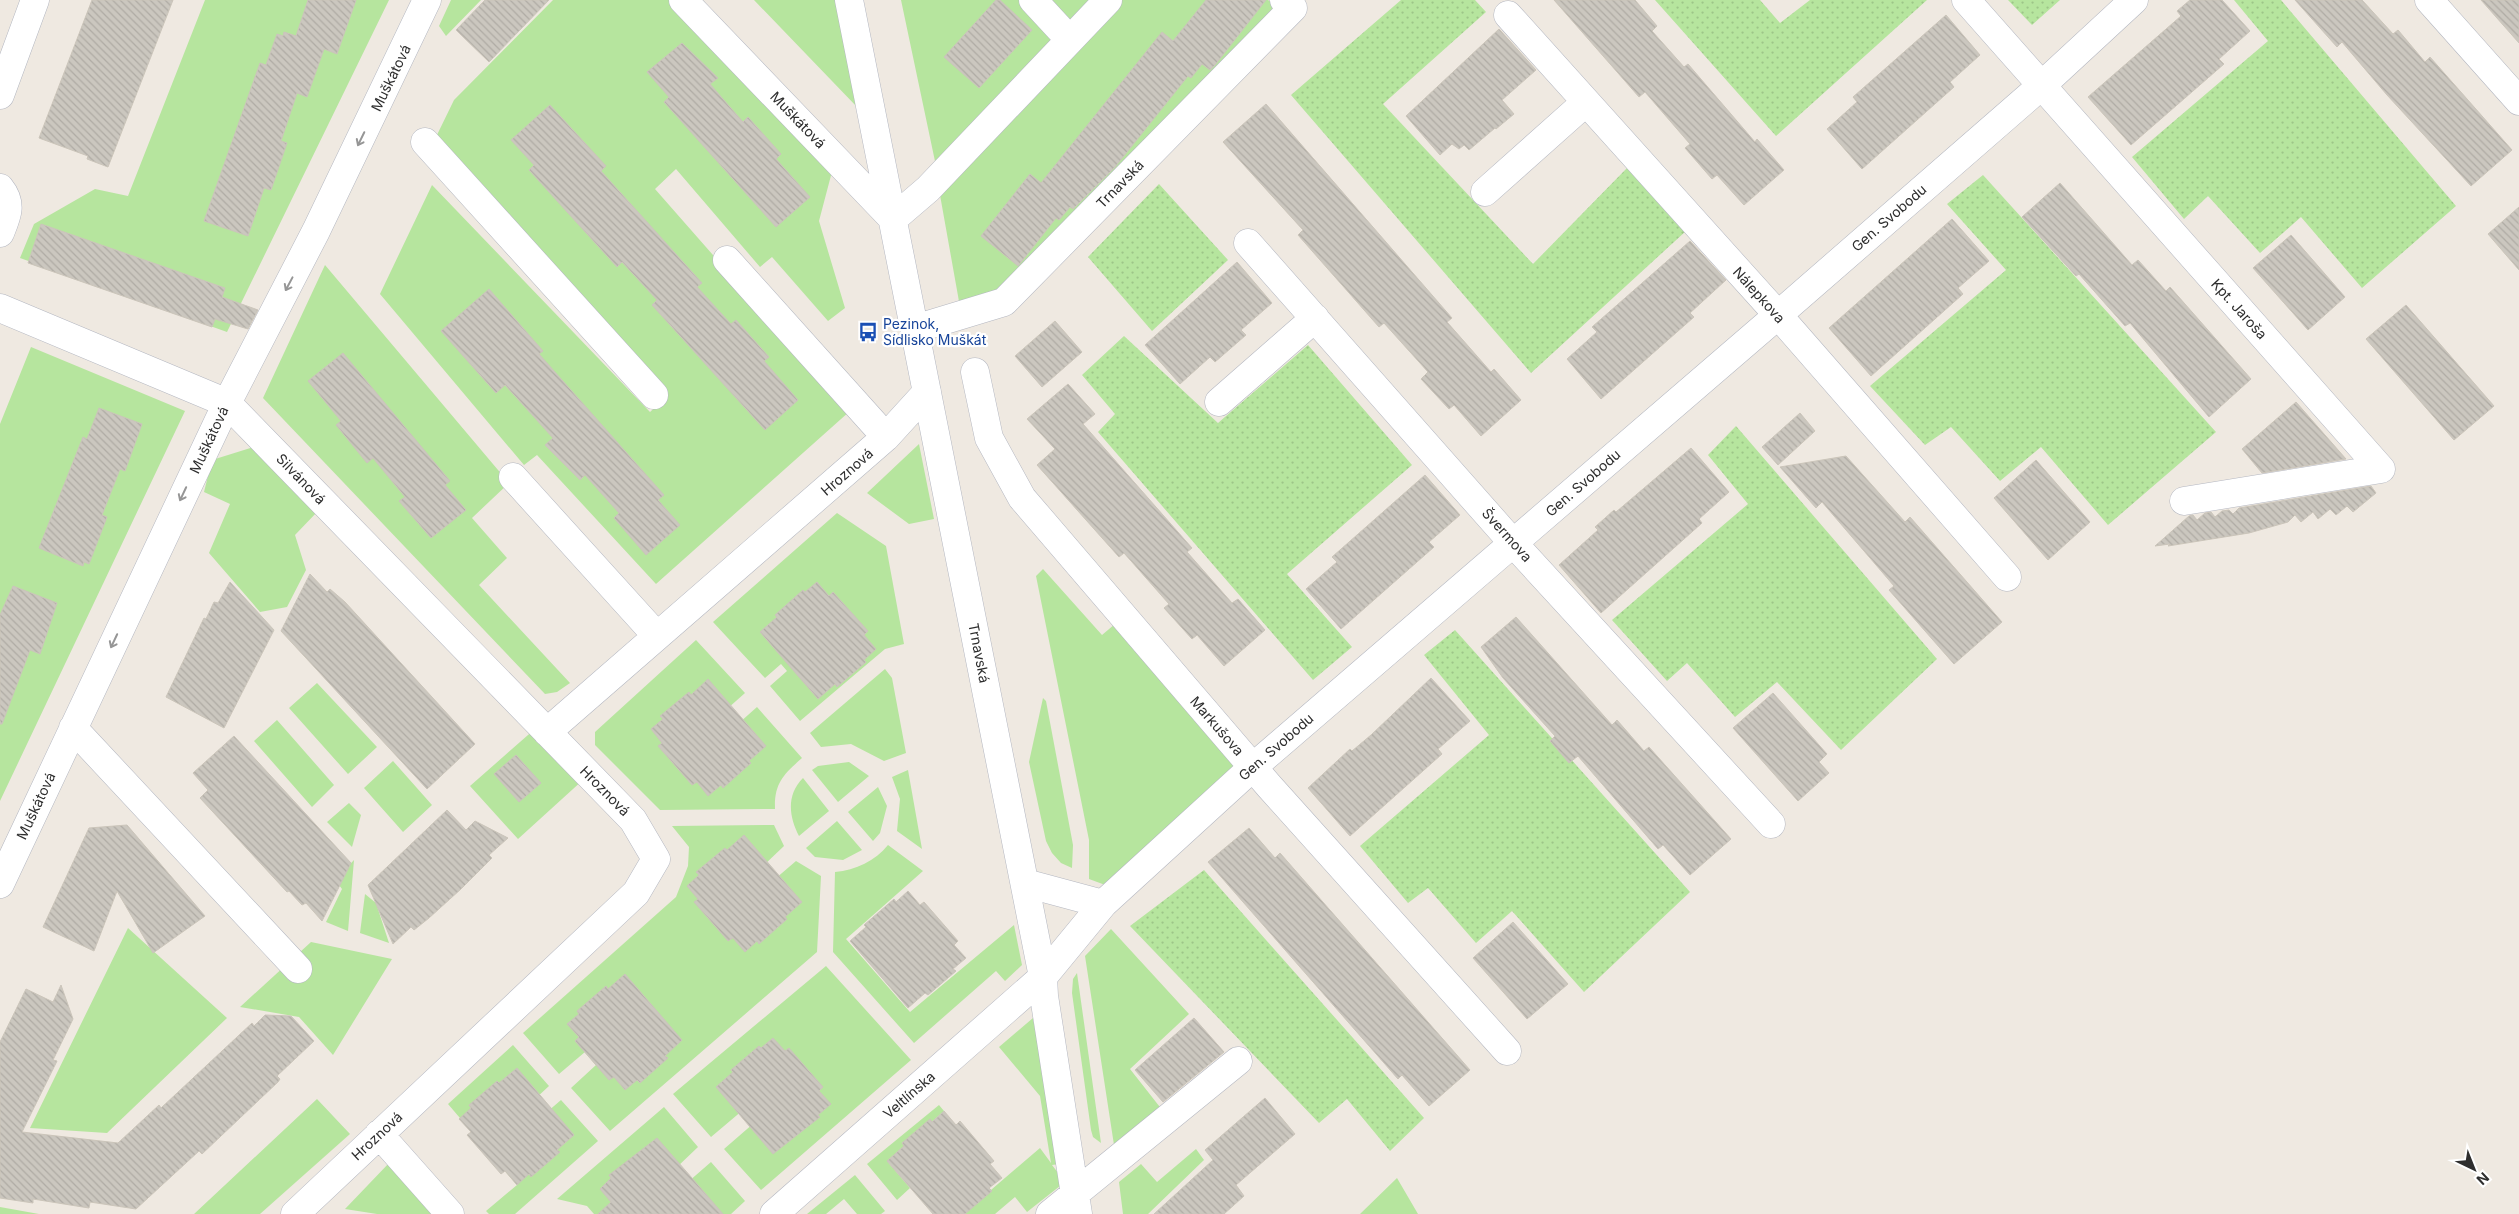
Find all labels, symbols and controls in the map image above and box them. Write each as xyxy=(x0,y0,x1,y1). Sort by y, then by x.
street label: Muškátová xyxy=(367,42,414,114)
street label: Muškátová xyxy=(767,88,830,151)
one-way arrow xyxy=(356,131,365,146)
street label: Trnavská xyxy=(1093,156,1147,211)
street label: Gen. Svobodu xyxy=(1848,180,1930,255)
street label: Nálepkova xyxy=(1730,263,1789,326)
street label: Kpt. Jaroša xyxy=(2208,275,2271,342)
one-way arrow xyxy=(283,277,293,291)
place label: Pezinok, Sídlisko Muškát xyxy=(883,315,987,348)
bus stop icon: Pezinok, Sídlisko Muškát xyxy=(857,321,879,343)
street label: Muškátová xyxy=(186,404,231,476)
street label: Hroznová xyxy=(817,444,876,499)
street label: Gen. Svobodu xyxy=(1542,445,1624,520)
street label: Silvánová xyxy=(273,450,330,507)
one-way arrow xyxy=(178,486,188,501)
street label: Švermova xyxy=(1479,504,1536,565)
street label: Trnavská xyxy=(965,622,994,684)
one-way arrow xyxy=(109,633,118,648)
street label: Markušova xyxy=(1187,692,1248,759)
street label: Gen. Svobodu xyxy=(1235,709,1317,784)
street label: Hroznová xyxy=(577,762,634,819)
street label: Muškátová xyxy=(13,770,58,842)
street label: Veltlínska xyxy=(879,1067,938,1122)
street label: Hroznová xyxy=(348,1108,406,1163)
north arrow xyxy=(2449,1144,2499,1194)
text: N xyxy=(2474,1169,2493,1189)

